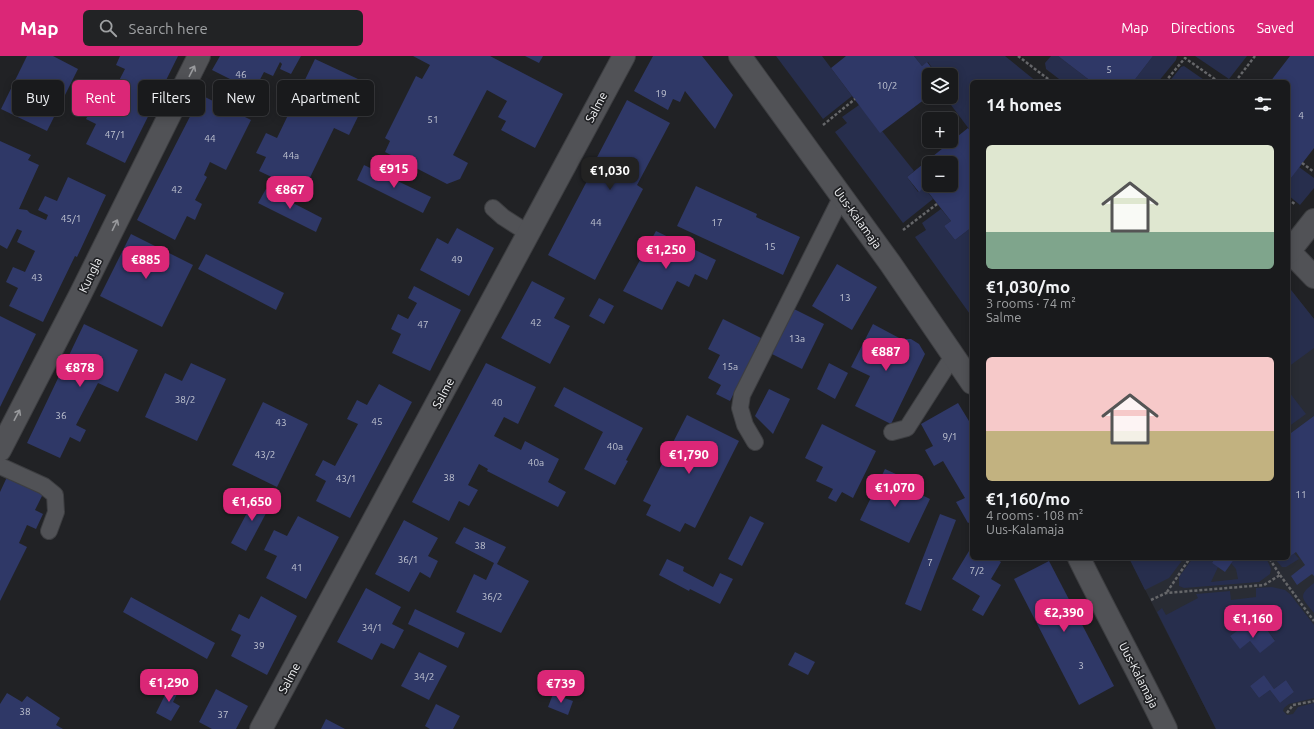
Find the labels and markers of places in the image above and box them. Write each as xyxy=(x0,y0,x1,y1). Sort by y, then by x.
pin: €915 xyxy=(370,155,418,189)
pin: €1,030 xyxy=(577,157,643,191)
pin: €867 xyxy=(266,176,314,210)
pin: €1,250 xyxy=(633,236,699,270)
pin: €885 xyxy=(122,246,170,280)
pin: €887 xyxy=(862,338,910,372)
pin: €878 xyxy=(56,354,104,388)
pin: €1,790 xyxy=(656,441,722,475)
pin: €1,070 xyxy=(862,474,928,508)
pin: €1,650 xyxy=(219,488,285,522)
pin: €2,390 xyxy=(1031,599,1097,633)
pin: €1,160 xyxy=(1220,605,1286,639)
pin: €1,290 xyxy=(136,669,202,703)
pin: €739 xyxy=(537,670,585,704)

